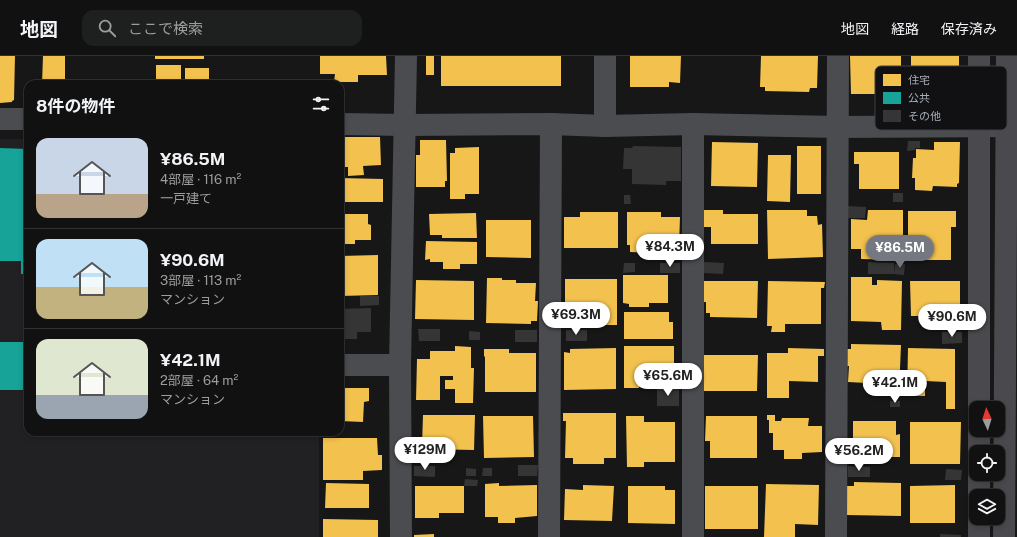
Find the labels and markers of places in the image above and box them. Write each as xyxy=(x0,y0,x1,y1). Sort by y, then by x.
pin: ¥84.3M xyxy=(637,234,703,268)
pin: ¥86.5M xyxy=(867,235,933,269)
pin: ¥69.3M xyxy=(543,302,609,336)
pin: ¥90.6M xyxy=(919,304,985,338)
pin: ¥65.6M xyxy=(635,363,701,397)
pin: ¥42.1M xyxy=(862,370,928,404)
pin: ¥129M xyxy=(397,437,453,471)
pin: ¥56.2M xyxy=(826,438,892,472)

